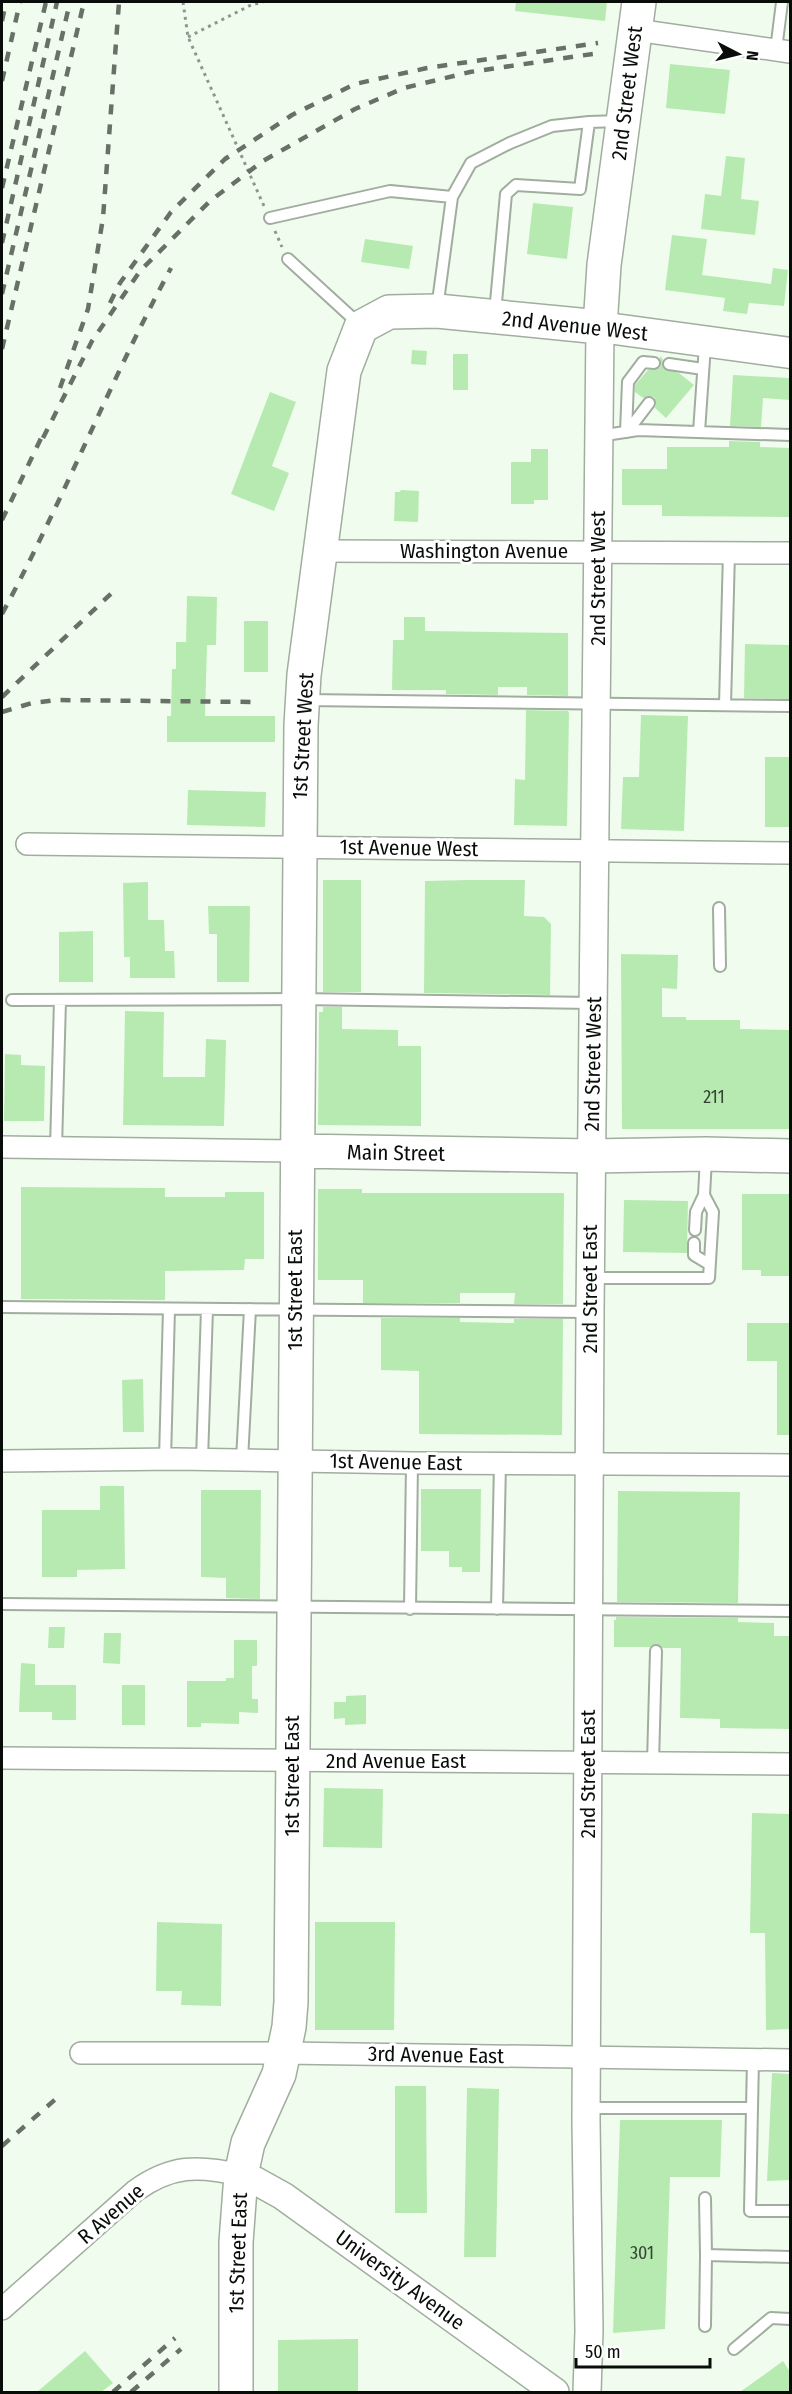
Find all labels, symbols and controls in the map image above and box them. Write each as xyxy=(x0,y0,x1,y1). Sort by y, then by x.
street label: 2nd Street West xyxy=(606,24,648,161)
north arrow xyxy=(708,24,768,84)
text: N xyxy=(742,50,762,62)
street label: 2nd Avenue West xyxy=(501,305,649,347)
street label: 2nd Street West xyxy=(585,510,611,645)
street label: Washington Avenue xyxy=(400,538,568,564)
street label: 1st Street West xyxy=(287,672,319,800)
street label: 1st Avenue West xyxy=(339,834,479,862)
street label: 2nd Street West xyxy=(579,996,607,1132)
house number: 211 xyxy=(703,1086,725,1108)
street label: Main Street xyxy=(347,1139,445,1167)
street label: 2nd Street East xyxy=(577,1225,603,1353)
street label: 1st Street East xyxy=(282,1229,308,1351)
street label: 1st Avenue East xyxy=(329,1448,463,1476)
street label: 2nd Street East xyxy=(575,1710,601,1838)
street label: 1st Street East xyxy=(279,1715,305,1837)
street label: 2nd Avenue East xyxy=(326,1748,466,1774)
street label: 3rd Avenue East xyxy=(368,2041,504,2069)
street label: R Avenue xyxy=(72,2178,150,2250)
street label: 1st Street East xyxy=(223,2192,253,2314)
street label: University Avenue xyxy=(330,2224,470,2336)
house number: 301 xyxy=(630,2242,654,2264)
scale bar xyxy=(576,2331,710,2369)
text: 50 m xyxy=(585,2341,621,2363)

